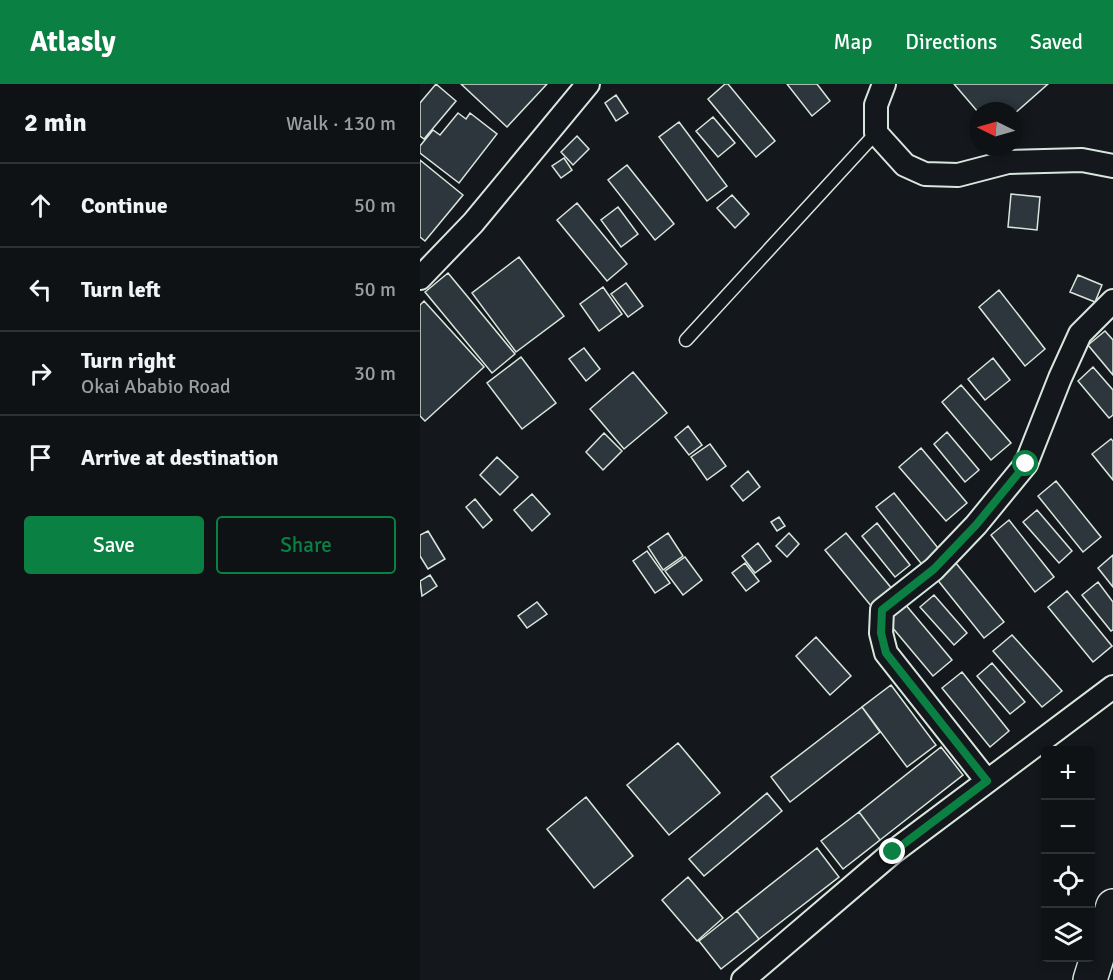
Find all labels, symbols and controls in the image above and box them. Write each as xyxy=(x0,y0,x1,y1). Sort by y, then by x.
text: Atlasly xyxy=(30,25,116,59)
text: Map xyxy=(834,29,872,55)
text: Directions xyxy=(905,29,997,55)
text: Saved xyxy=(1030,29,1083,55)
north arrow xyxy=(969,102,1023,156)
text: 2 min xyxy=(24,107,87,139)
text: Walk · 130 m xyxy=(286,111,396,136)
icon: ahead xyxy=(24,189,57,222)
text: Continue xyxy=(81,192,168,219)
text: 50 m xyxy=(354,193,396,218)
icon: left xyxy=(24,273,57,306)
text: Turn left xyxy=(81,276,161,303)
text: 50 m xyxy=(354,277,396,302)
text: Turn right xyxy=(81,347,176,374)
icon: right xyxy=(24,357,57,390)
text: 30 m xyxy=(354,361,396,386)
text: Okai Ababio Road xyxy=(81,374,231,399)
icon: arrive xyxy=(24,441,57,474)
text: Arrive at destination xyxy=(81,444,278,471)
route start xyxy=(1012,450,1038,476)
button: Save xyxy=(24,516,204,574)
button: Share xyxy=(216,516,396,574)
map controls xyxy=(1041,746,1095,962)
button: + xyxy=(1041,746,1095,800)
button: − xyxy=(1041,800,1095,854)
route end xyxy=(879,838,905,864)
button: locate xyxy=(1041,854,1095,908)
button: layers xyxy=(1041,908,1095,962)

